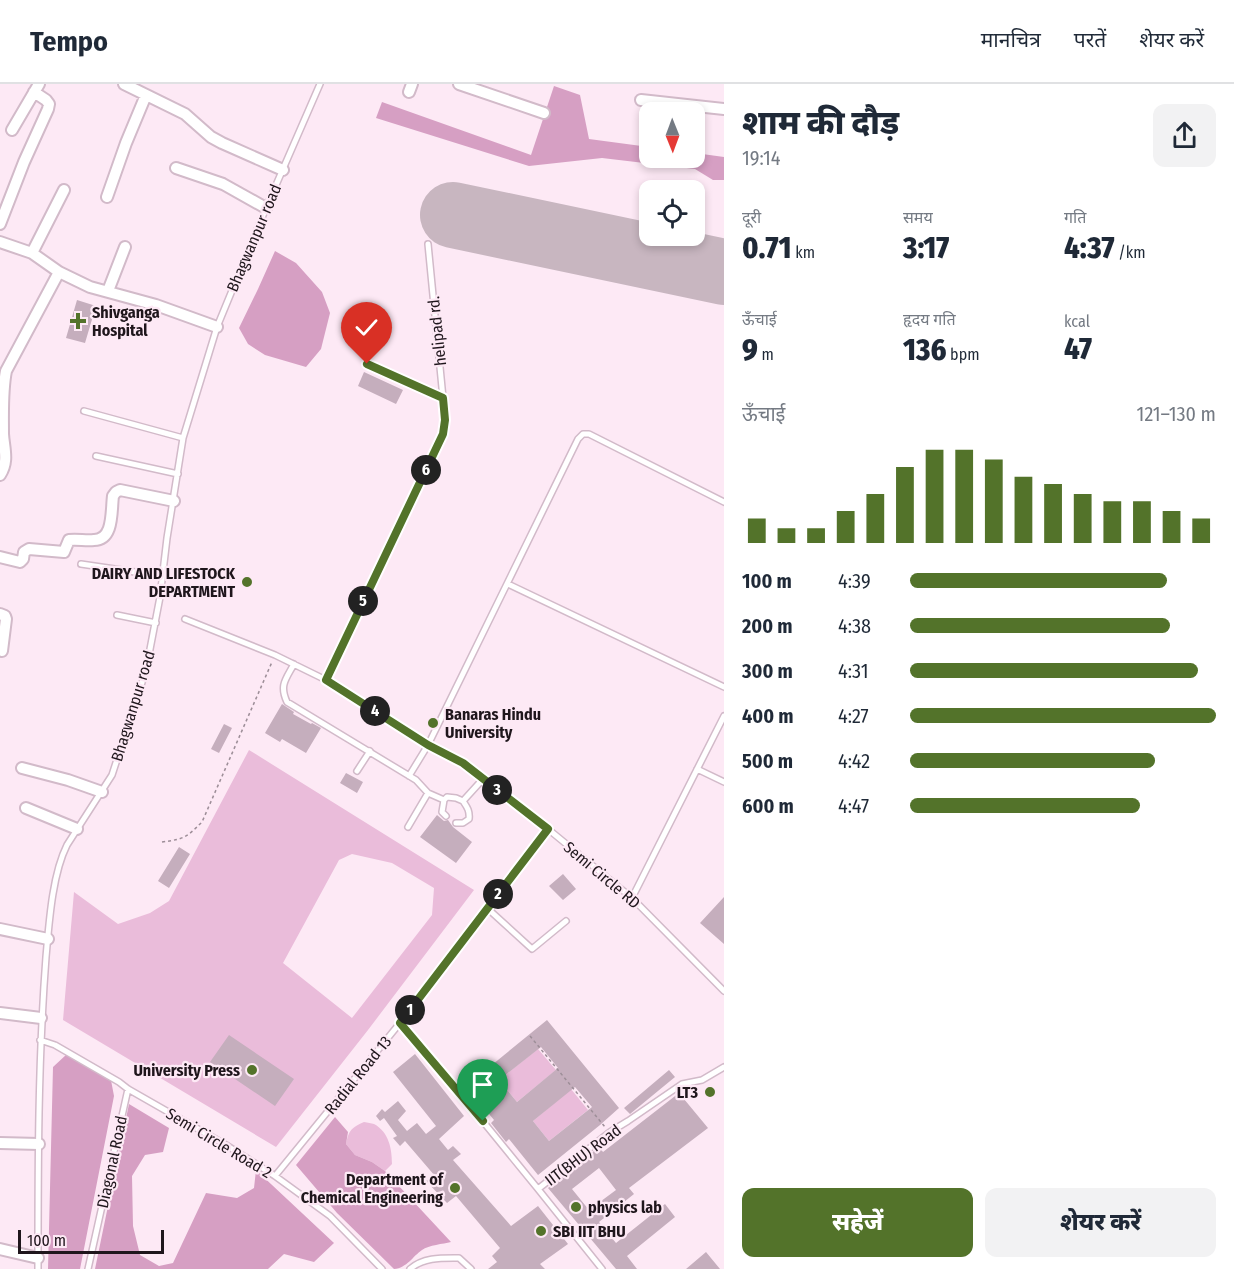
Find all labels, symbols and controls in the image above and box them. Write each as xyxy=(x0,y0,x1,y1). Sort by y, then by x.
text: Tempo xyxy=(30,25,108,58)
text: मानचित्र xyxy=(981,27,1041,53)
text: परतें xyxy=(1074,27,1106,53)
text: शेयर करें xyxy=(1139,27,1204,53)
north arrow xyxy=(639,102,705,168)
map controls xyxy=(639,102,705,246)
text: शाम की दौड़ xyxy=(742,103,899,143)
button: share xyxy=(1153,104,1216,167)
text: 19:14 xyxy=(742,146,780,170)
button: locate xyxy=(639,180,705,246)
street label: Bhagwanpur road xyxy=(223,181,285,295)
text: दूरी xyxy=(742,208,761,227)
text: समय xyxy=(903,208,933,227)
text: गति xyxy=(1064,208,1086,227)
text: 0.71 xyxy=(742,230,791,266)
text: 3:17 xyxy=(903,230,949,266)
text: 4:37 xyxy=(1064,230,1114,266)
text: km xyxy=(791,243,815,262)
text: /km xyxy=(1114,243,1145,262)
street label: helipad rd. xyxy=(424,295,450,367)
pin xyxy=(341,302,392,364)
place label: Shivganga Hospital xyxy=(92,303,160,340)
text: ऊँचाई xyxy=(742,310,777,329)
text: हृदय गति xyxy=(903,310,956,329)
icon: check xyxy=(350,311,383,344)
marker: Shivganga Hospital xyxy=(69,312,87,330)
text: kcal xyxy=(1064,312,1090,331)
text: 47 xyxy=(1064,331,1092,367)
text: 9 xyxy=(742,332,758,368)
text: 136 xyxy=(903,332,946,368)
text: m xyxy=(758,345,774,364)
text: bpm xyxy=(946,345,979,364)
text: ऊँचाई xyxy=(742,402,785,426)
text: 121–130 m xyxy=(1137,402,1216,426)
pin: 6 xyxy=(411,455,441,485)
text: 6 xyxy=(422,460,430,479)
place label: DAIRY AND LIFESTOCK DEPARTMENT xyxy=(92,564,236,601)
text: 100 m xyxy=(742,569,792,593)
text: 4:39 xyxy=(838,569,871,593)
marker: DAIRY AND LIFESTOCK DEPARTMENT xyxy=(240,575,254,589)
pin: 5 xyxy=(348,586,378,616)
text: 5 xyxy=(359,591,367,610)
text: 200 m xyxy=(742,614,793,638)
text: 4:38 xyxy=(838,614,871,638)
street label: Bhagwanpur road xyxy=(107,648,159,764)
text: 300 m xyxy=(742,659,793,683)
text: 4:31 xyxy=(838,659,868,683)
pin: 4 xyxy=(360,696,390,726)
text: 4 xyxy=(371,701,379,720)
text: 400 m xyxy=(742,704,794,728)
text: 4:27 xyxy=(838,704,869,728)
place label: Banaras Hindu University xyxy=(445,705,541,742)
marker: Banaras Hindu University xyxy=(426,716,440,730)
text: 500 m xyxy=(742,749,793,773)
text: 4:42 xyxy=(838,749,870,773)
pin: 3 xyxy=(482,775,512,805)
text: 3 xyxy=(493,780,501,799)
text: 600 m xyxy=(742,794,794,818)
text: 4:47 xyxy=(838,794,869,818)
street label: Semi Circle RD xyxy=(560,838,644,912)
pin: 2 xyxy=(483,879,513,909)
text: 2 xyxy=(494,884,502,903)
pin: 1 xyxy=(395,995,425,1025)
text: 1 xyxy=(407,1000,413,1019)
street label: Radial Road 13 xyxy=(321,1032,395,1118)
pin xyxy=(457,1059,508,1121)
place label: University Press xyxy=(133,1061,240,1080)
marker: University Press xyxy=(245,1063,259,1077)
icon: arrive xyxy=(466,1068,499,1101)
place label: LT3 xyxy=(677,1083,698,1102)
marker: LT3 xyxy=(703,1085,717,1099)
street label: Semi Circle Road 2 xyxy=(163,1104,275,1182)
street label: Diagonal Road xyxy=(93,1114,131,1210)
street label: IIT(BHU) Road xyxy=(541,1120,625,1190)
place label: Department of Chemical Engineering xyxy=(301,1170,445,1207)
marker: Department of Chemical Engineering xyxy=(448,1181,462,1195)
button: सहेजें xyxy=(742,1188,973,1257)
button: शेयर करें xyxy=(985,1188,1216,1257)
place label: physics lab xyxy=(588,1198,662,1217)
marker: physics lab xyxy=(569,1200,583,1214)
place label: SBI IIT BHU xyxy=(553,1222,626,1241)
marker: SBI IIT BHU xyxy=(534,1224,548,1238)
scale bar xyxy=(18,1227,164,1254)
text: 100 m xyxy=(27,1231,66,1250)

